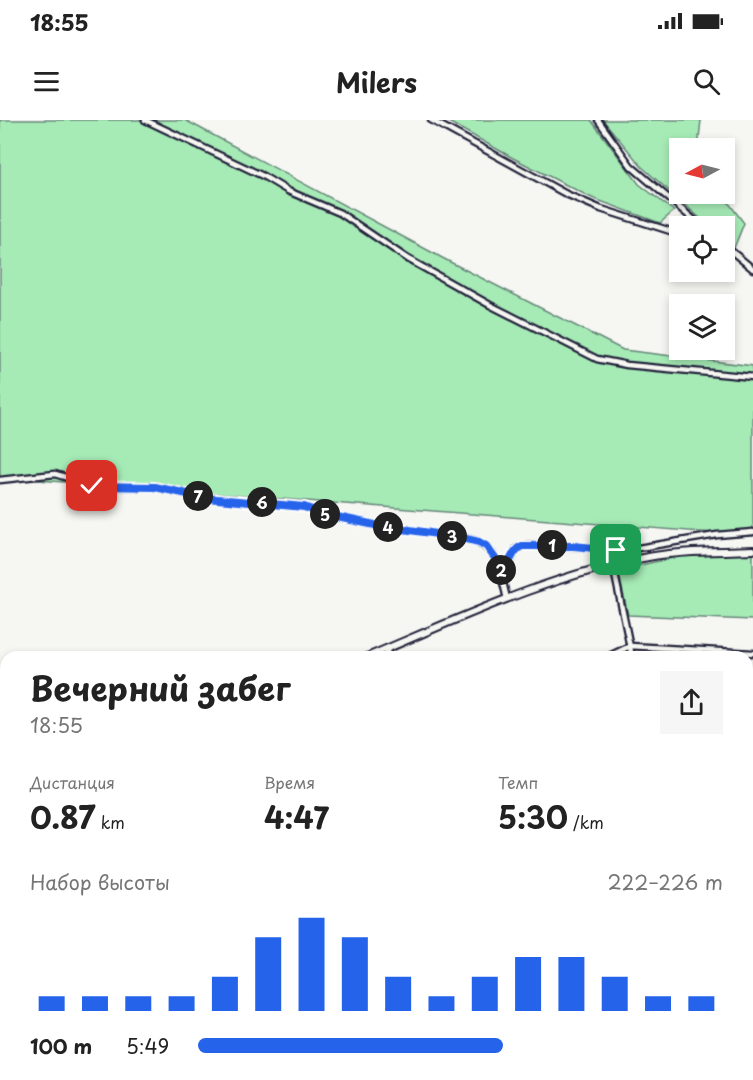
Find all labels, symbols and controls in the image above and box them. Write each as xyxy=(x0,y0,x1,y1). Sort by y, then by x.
text: 18:55 xyxy=(30,5,89,38)
text: Milers xyxy=(336,61,417,102)
icon: menu xyxy=(30,65,63,98)
icon: search xyxy=(690,65,723,98)
north arrow xyxy=(669,138,735,204)
map controls xyxy=(669,138,735,360)
button: locate xyxy=(669,216,735,282)
button: layers xyxy=(669,294,735,360)
pin xyxy=(66,460,117,511)
icon: check xyxy=(75,469,108,502)
pin: 7 xyxy=(183,481,213,511)
text: 7 xyxy=(193,484,203,508)
pin: 6 xyxy=(247,487,277,517)
text: 6 xyxy=(256,490,268,514)
pin: 5 xyxy=(310,499,340,529)
text: 5 xyxy=(320,502,330,526)
pin: 4 xyxy=(373,512,403,542)
text: 4 xyxy=(383,515,393,539)
pin: 3 xyxy=(437,521,467,551)
text: 3 xyxy=(447,524,457,548)
pin xyxy=(590,524,641,575)
pin: 1 xyxy=(537,530,567,560)
text: 1 xyxy=(548,533,556,557)
icon: arrive xyxy=(599,533,632,566)
pin: 2 xyxy=(486,555,516,585)
text: 2 xyxy=(495,558,507,582)
text: Вечерний забег xyxy=(30,662,290,712)
button: share xyxy=(660,671,723,734)
text: 18:55 xyxy=(30,710,83,740)
text: Дистанция xyxy=(30,770,115,794)
text: Время xyxy=(264,770,315,794)
text: Темп xyxy=(498,770,538,794)
text: 0.87 xyxy=(30,794,96,839)
text: 4:47 xyxy=(264,794,329,839)
text: 5:30 xyxy=(498,794,568,839)
text: km xyxy=(96,810,125,834)
text: /km xyxy=(568,810,604,834)
text: Набор высоты xyxy=(30,867,170,897)
text: 222–226 m xyxy=(608,867,723,897)
text: 100 m xyxy=(30,1031,92,1061)
text: 5:49 xyxy=(126,1031,169,1061)

